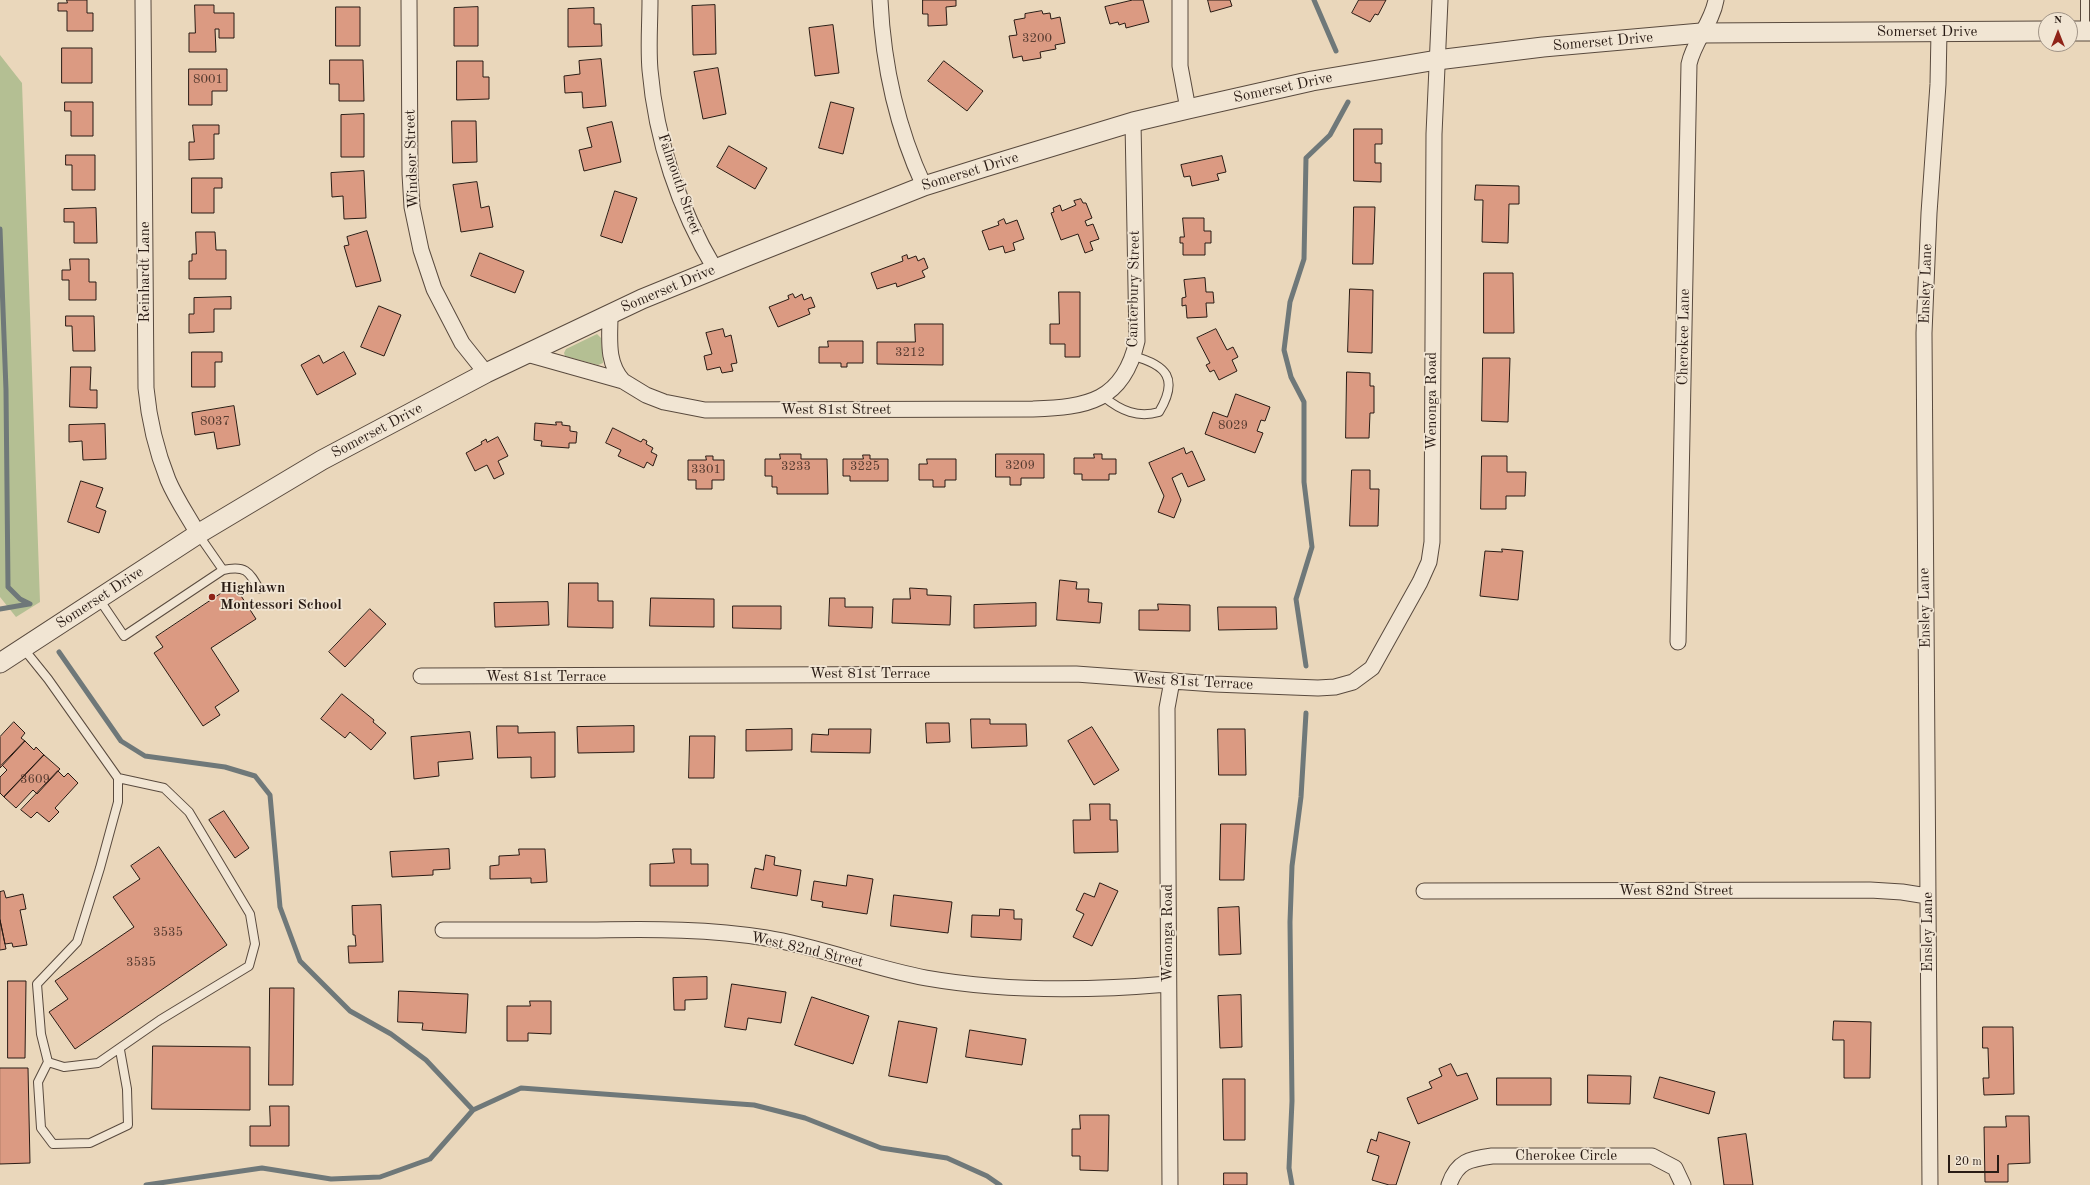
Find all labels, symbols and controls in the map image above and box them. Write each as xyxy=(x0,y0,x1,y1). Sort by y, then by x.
north arrow xyxy=(2038,12,2078,52)
text: N xyxy=(2054,15,2062,26)
street label: Somerset Drive xyxy=(1877,23,1977,41)
street label: Somerset Drive xyxy=(1552,29,1654,55)
house number: 3200 xyxy=(1022,31,1052,47)
street label: Somerset Drive xyxy=(1232,69,1334,107)
house number: 8001 xyxy=(193,72,223,88)
street label: Windsor Street xyxy=(401,109,423,209)
street label: Falmouth Street xyxy=(653,131,705,237)
street label: Somerset Drive xyxy=(919,149,1021,195)
street label: Reinhardt Lane xyxy=(136,221,154,323)
street label: Canterbury Street xyxy=(1124,230,1144,348)
street label: Ensley Lane xyxy=(1916,243,1936,325)
street label: Somerset Drive xyxy=(618,261,718,317)
street label: Cherokee Lane xyxy=(1674,288,1694,386)
house number: 3212 xyxy=(895,345,925,361)
street label: Wenonga Road xyxy=(1423,352,1441,450)
street label: Somerset Drive xyxy=(328,399,426,463)
street label: West 81st Street xyxy=(781,401,891,419)
house number: 8037 xyxy=(200,414,230,430)
house number: 8029 xyxy=(1218,418,1248,434)
house number: 3209 xyxy=(1005,458,1035,474)
house number: 3233 xyxy=(781,459,811,475)
house number: 3225 xyxy=(850,459,880,475)
house number: 3301 xyxy=(691,462,721,478)
street label: Somerset Drive xyxy=(53,563,147,633)
street label: Ensley Lane xyxy=(1915,568,1935,648)
place label: Highlawn Montessori School xyxy=(220,579,342,614)
marker: Highlawn Montessori School xyxy=(207,592,217,602)
street label: West 81st Terrace xyxy=(810,665,930,683)
street label: West 81st Terrace xyxy=(486,668,606,686)
street label: West 81st Terrace xyxy=(1132,670,1254,694)
house number: 3609 xyxy=(20,772,50,788)
street label: West 82nd Street xyxy=(1619,882,1733,900)
street label: Wenonga Road xyxy=(1159,884,1177,982)
street label: Ensley Lane xyxy=(1919,892,1937,972)
house number: 3535 xyxy=(153,925,183,941)
street label: West 82nd Street xyxy=(749,928,865,972)
house number: 3535 xyxy=(126,955,156,971)
street label: Cherokee Circle xyxy=(1515,1147,1617,1165)
scale bar xyxy=(1950,1147,2001,1173)
text: 20 m xyxy=(1955,1156,1982,1168)

